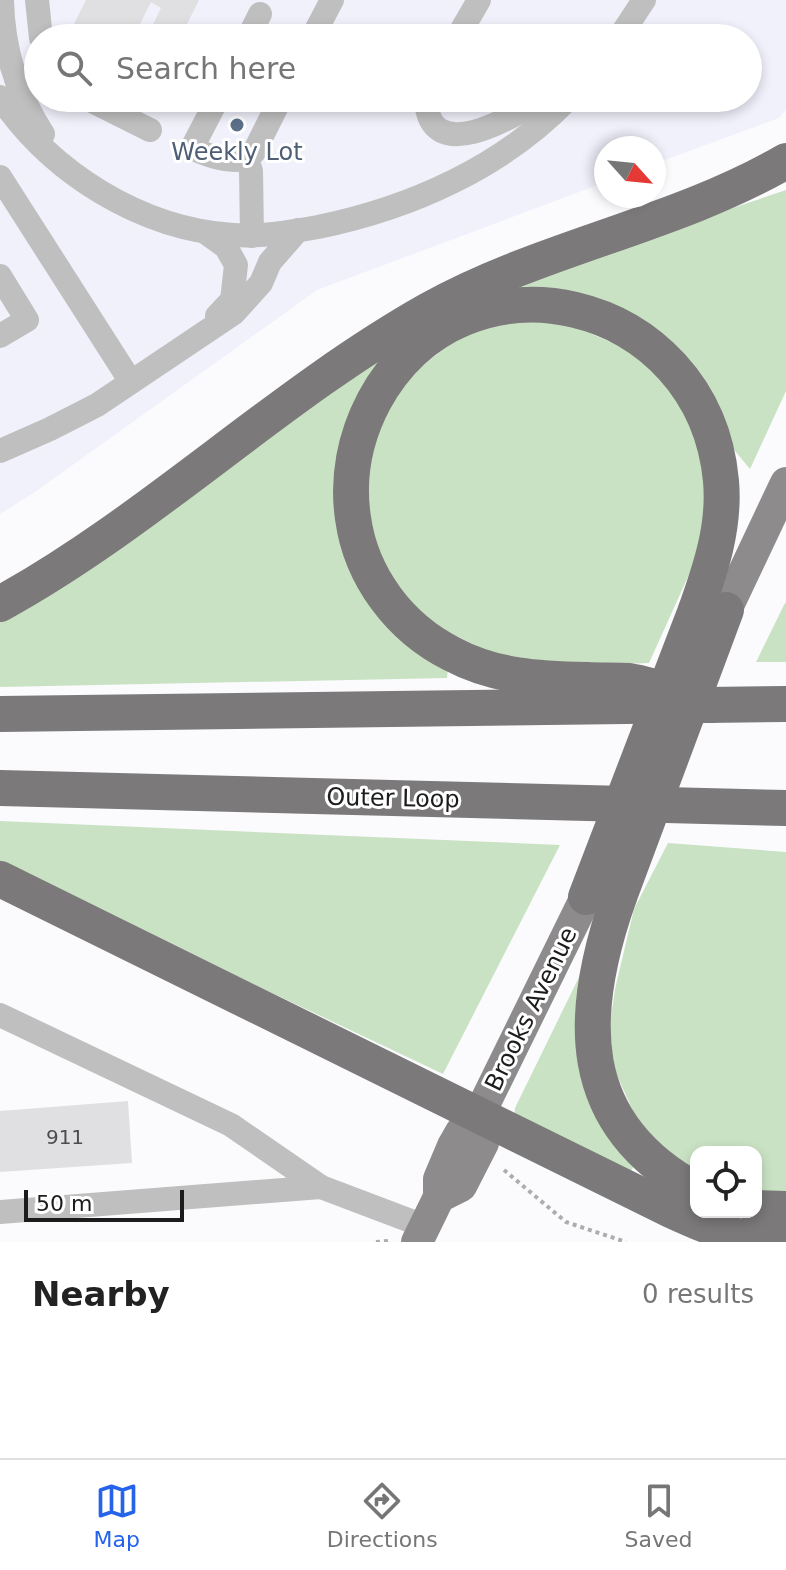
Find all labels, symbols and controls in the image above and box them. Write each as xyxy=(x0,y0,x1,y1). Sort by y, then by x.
search box xyxy=(24,24,762,112)
icon: search xyxy=(52,46,96,90)
text: Search here xyxy=(116,51,296,86)
marker: Weekly Lot xyxy=(228,116,246,134)
north arrow xyxy=(594,136,666,208)
place label: Weekly Lot xyxy=(171,138,303,166)
street label: Outer Loop xyxy=(326,783,460,813)
street label: Brooks Avenue xyxy=(479,923,583,1095)
house number: 911 xyxy=(46,1125,84,1149)
map controls xyxy=(690,1146,762,1218)
button: locate xyxy=(690,1146,762,1218)
scale bar xyxy=(24,1186,184,1222)
text: 50 m xyxy=(36,1191,92,1216)
text: Nearby xyxy=(32,1274,170,1314)
text: 0 results xyxy=(642,1279,754,1309)
tab: Map xyxy=(93,1479,140,1552)
tab: Directions xyxy=(327,1479,438,1552)
tab: Saved xyxy=(625,1479,693,1552)

